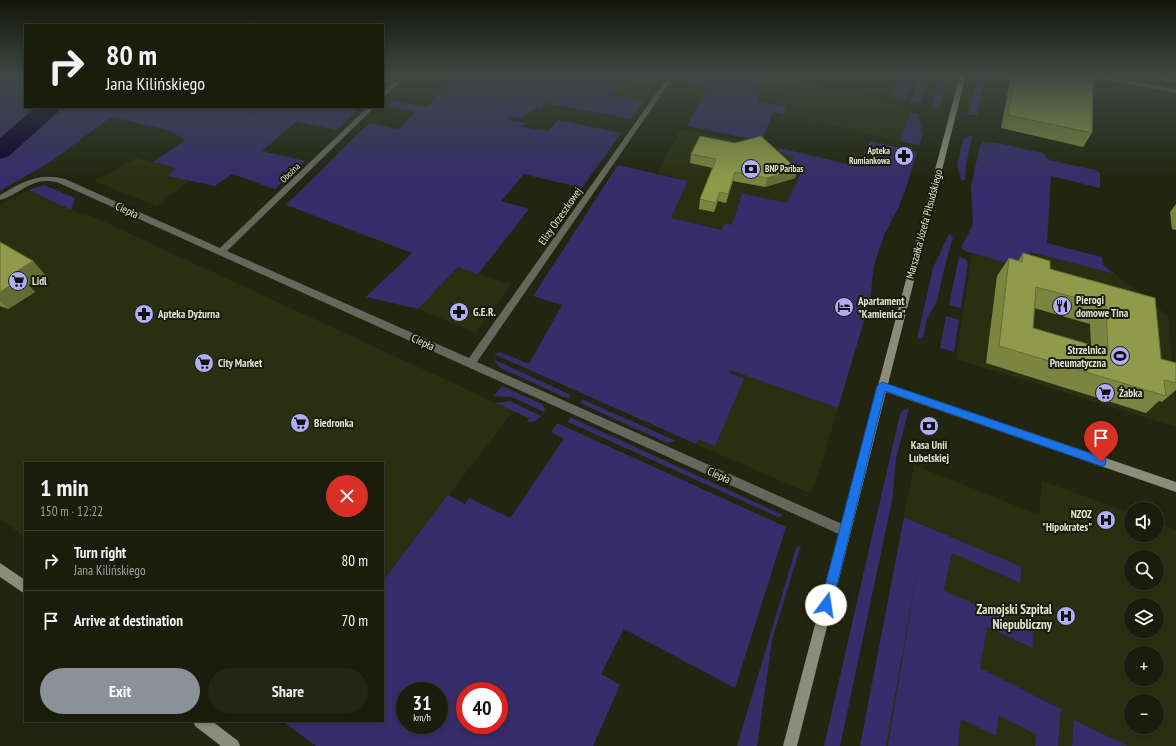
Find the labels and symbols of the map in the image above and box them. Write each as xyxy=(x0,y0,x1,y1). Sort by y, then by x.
place label: Apteka Rumiankowa xyxy=(849,145,890,166)
pharmacy icon: Apteka Rumiankowa xyxy=(893,145,915,167)
bank icon: BNP Paribas xyxy=(740,158,762,180)
street label: Oboźna xyxy=(277,160,302,185)
place label: BNP Paribas xyxy=(765,163,803,174)
street label: Marszałka Józefa Piłsudskiego xyxy=(903,167,945,280)
street label: Elizy Orzeszkowej xyxy=(535,185,585,247)
street label: Ciepła xyxy=(113,199,141,221)
supermarket icon: Lidl xyxy=(7,270,29,292)
place label: Lidl xyxy=(32,274,47,288)
place label: Pierogi domowe Tina xyxy=(1076,293,1129,320)
place label: Apartament "Kamienica" xyxy=(857,294,906,321)
restaurant icon: Pierogi domowe Tina xyxy=(1051,295,1073,317)
hotel icon: Apartament "Kamienica" xyxy=(833,296,855,318)
pharmacy icon: G.E.R. xyxy=(448,301,470,323)
pharmacy icon: Apteka Dyżurna xyxy=(133,303,155,325)
place label: G.E.R. xyxy=(473,305,496,319)
place label: Apteka Dyżurna xyxy=(157,307,220,321)
street label: Ciepła xyxy=(409,331,437,353)
place label: Strzelnica Pneumatyczna xyxy=(1050,343,1106,370)
sports icon: Strzelnica Pneumatyczna xyxy=(1109,345,1131,367)
supermarket icon: City Market xyxy=(193,352,215,374)
place label: City Market xyxy=(218,356,263,370)
supermarket icon: Żabka xyxy=(1094,382,1116,404)
place label: Żabka xyxy=(1119,386,1143,400)
supermarket icon: Biedronka xyxy=(289,412,311,434)
bank icon: Kasa Unii Lubelskiej xyxy=(918,415,940,437)
place label: Biedronka xyxy=(314,416,354,430)
pin xyxy=(1084,421,1118,462)
place label: Kasa Unii Lubelskiej xyxy=(909,438,949,465)
street label: Ciepła xyxy=(705,464,733,486)
place label: NZOZ "Hipokrates" xyxy=(1042,507,1092,534)
hospital icon: NZOZ "Hipokrates" xyxy=(1095,509,1117,531)
position arrow xyxy=(805,584,847,626)
place label: Zamojski Szpital Niepubliczny xyxy=(976,601,1053,633)
hospital icon: Zamojski Szpital Niepubliczny xyxy=(1055,605,1077,627)
speed limit sign: 40 xyxy=(456,682,508,734)

